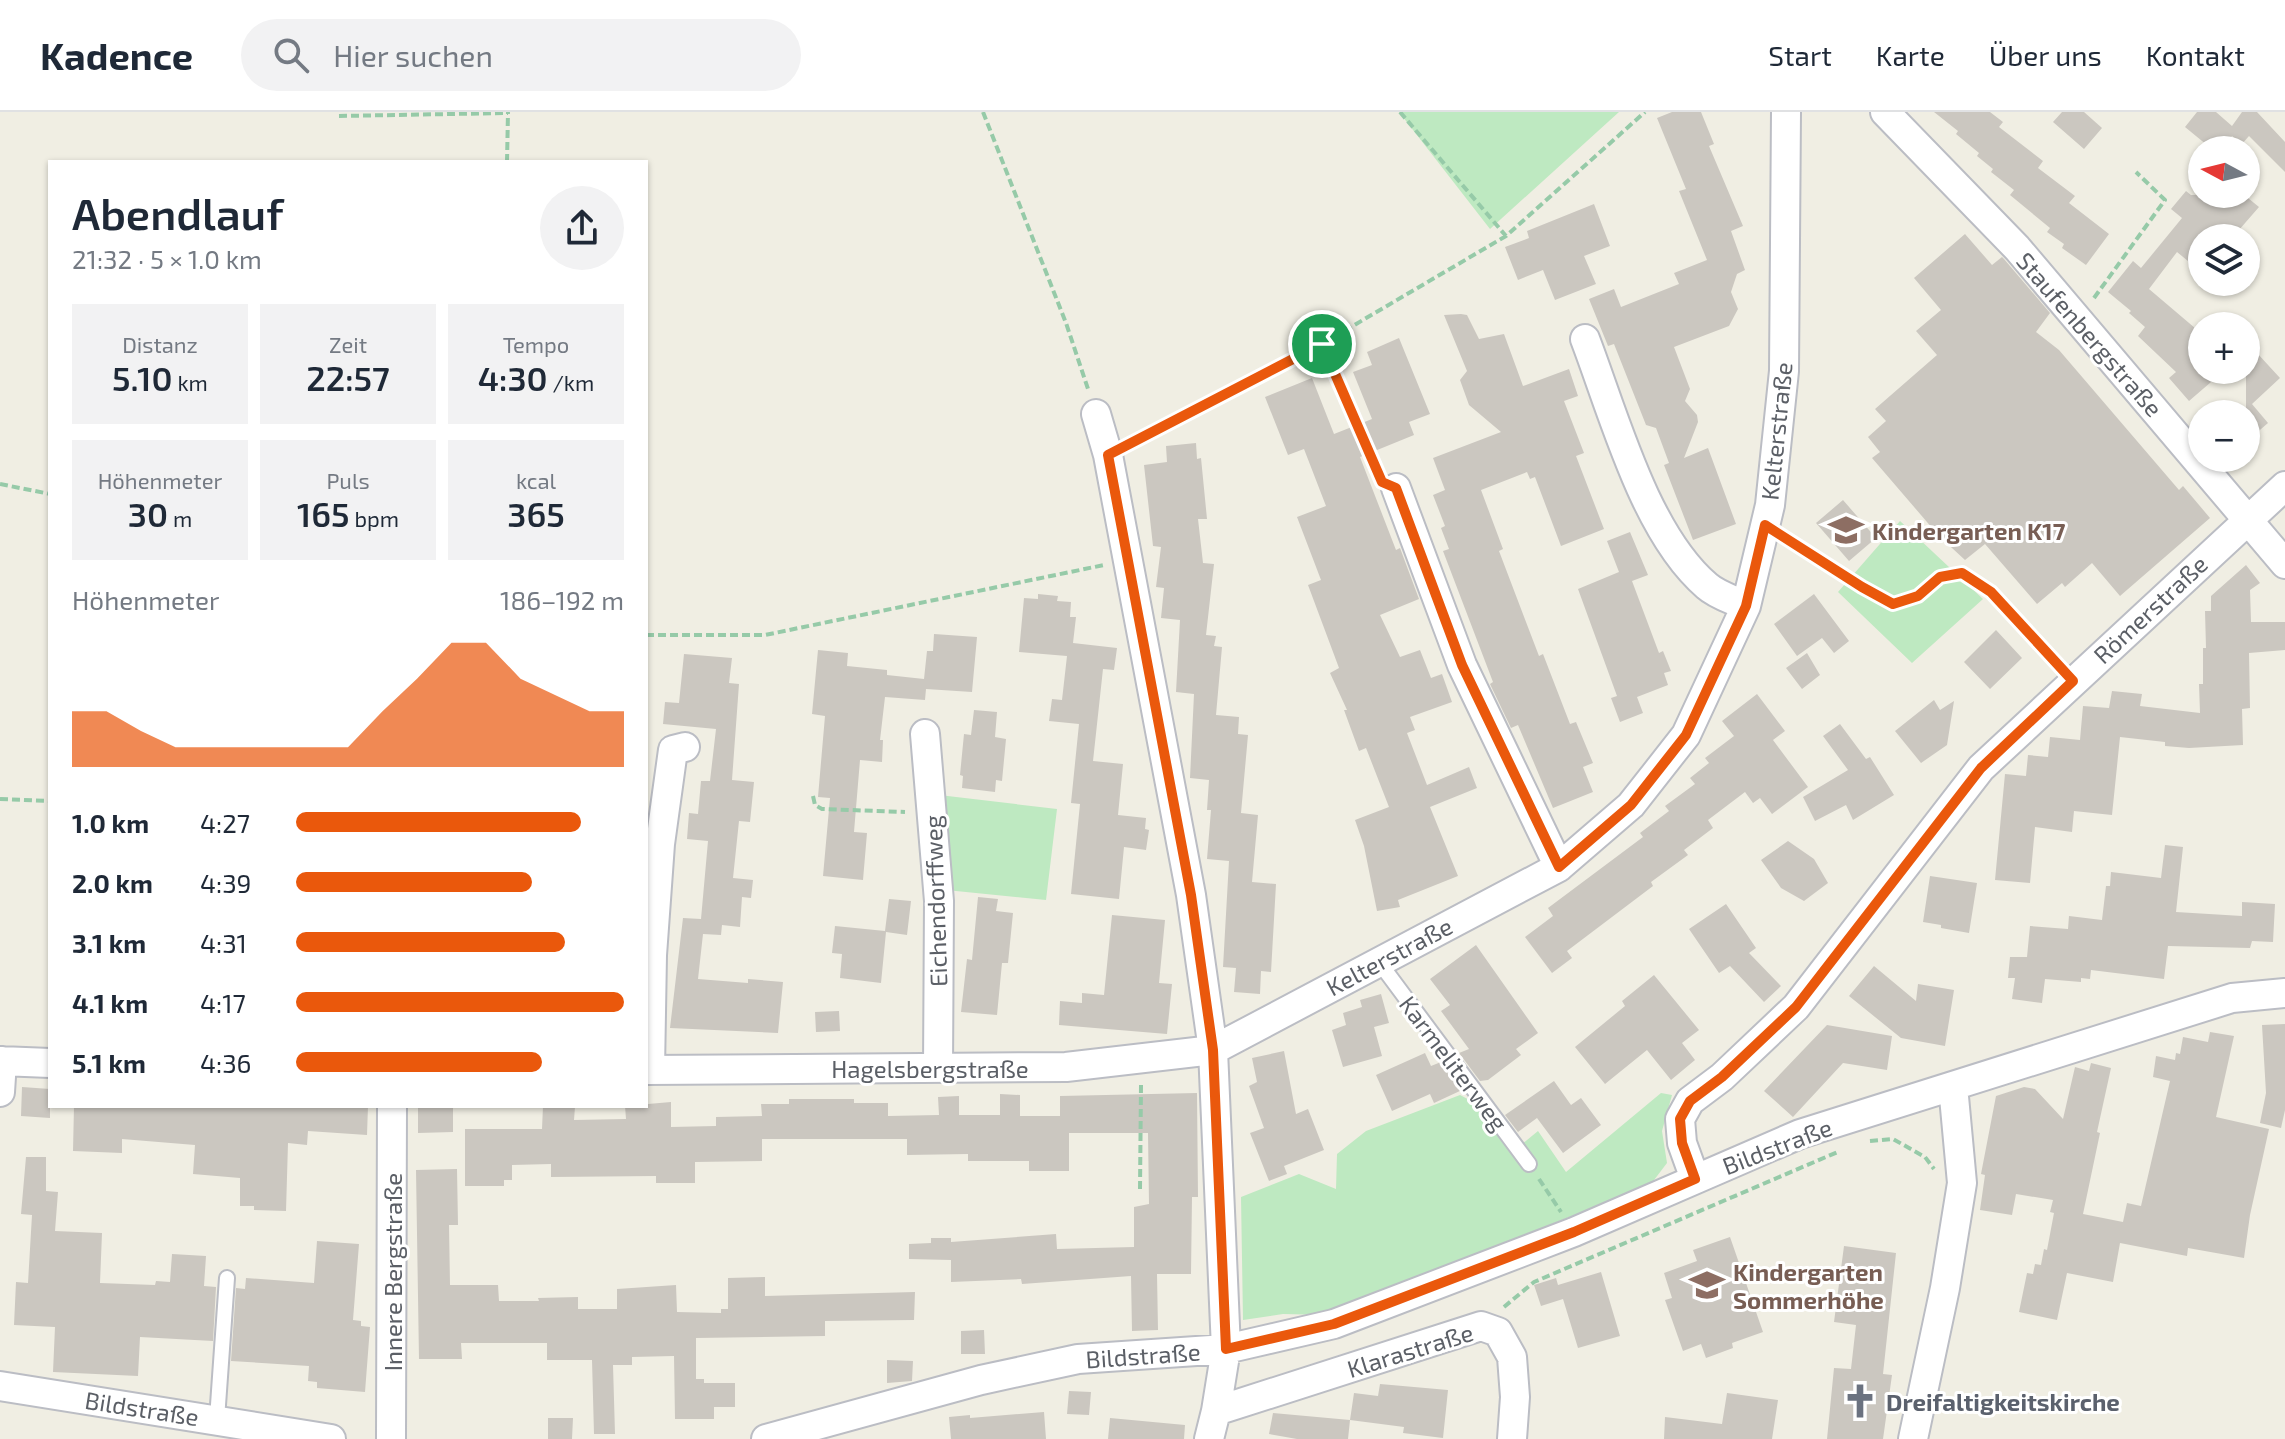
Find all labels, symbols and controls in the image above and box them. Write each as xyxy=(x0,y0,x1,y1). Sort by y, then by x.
search box xyxy=(241,19,801,91)
text: Kadence xyxy=(40,32,193,78)
icon: search xyxy=(269,33,313,77)
text: Hier suchen xyxy=(333,37,493,73)
text: Start xyxy=(1768,38,1832,72)
text: Karte xyxy=(1876,38,1945,72)
text: Über uns xyxy=(1989,38,2102,72)
text: Kontakt xyxy=(2146,38,2245,72)
north arrow xyxy=(2188,136,2260,208)
map controls xyxy=(2188,136,2260,472)
text: Abendlauf xyxy=(72,186,284,239)
button: share xyxy=(540,186,624,270)
button: layers xyxy=(2188,224,2260,296)
text: 21:32 · 5 × 1.0 km xyxy=(72,243,262,274)
street label: Staufenbergstraße xyxy=(2011,246,2169,422)
pin xyxy=(1288,310,1356,378)
button: + xyxy=(2188,312,2260,384)
icon: arrive xyxy=(1300,322,1344,366)
text: Distanz xyxy=(122,331,198,357)
text: Zeit xyxy=(329,331,367,357)
text: Tempo xyxy=(503,331,569,357)
text: 5.10 xyxy=(112,357,173,398)
text: 22:57 xyxy=(306,357,390,398)
text: 4:30 xyxy=(478,357,548,398)
street label: Kelterstraße xyxy=(1754,361,1798,501)
text: km xyxy=(173,369,208,395)
text: /km xyxy=(548,369,594,395)
button: − xyxy=(2188,400,2260,472)
text: Höhenmeter xyxy=(98,467,222,493)
text: Puls xyxy=(326,467,370,493)
text: kcal xyxy=(516,467,556,493)
text: 30 xyxy=(128,493,168,534)
text: 165 xyxy=(297,493,350,534)
text: 365 xyxy=(507,493,565,534)
text: m xyxy=(168,505,192,531)
text: bpm xyxy=(350,505,399,531)
school or university icon: Kindergarten K17 xyxy=(1827,511,1865,549)
place label: Kindergarten K17 xyxy=(1872,516,2066,545)
street label: Römerstraße xyxy=(2087,549,2213,669)
text: Höhenmeter xyxy=(72,584,219,615)
text: 186–192 m xyxy=(500,584,624,615)
text: 1.0 km xyxy=(72,807,149,838)
text: 4:27 xyxy=(200,807,250,838)
street label: Eichendorffweg xyxy=(918,815,952,987)
text: 2.0 km xyxy=(72,867,153,898)
text: 4:39 xyxy=(200,867,251,898)
street label: Kelterstraße xyxy=(1321,911,1457,1001)
text: 3.1 km xyxy=(72,927,146,958)
text: 4:31 xyxy=(200,927,247,958)
text: 4.1 km xyxy=(72,987,148,1018)
text: 4:17 xyxy=(200,987,246,1018)
street label: Karmeliterweg xyxy=(1394,990,1514,1136)
text: 5.1 km xyxy=(72,1047,146,1078)
text: 4:36 xyxy=(200,1047,251,1078)
street label: Hagelsbergstraße xyxy=(831,1054,1029,1083)
street label: Bildstraße xyxy=(1718,1112,1836,1180)
street label: Innere Bergstraße xyxy=(378,1173,407,1371)
place label: Kindergarten Sommerhöhe xyxy=(1733,1257,1884,1314)
school or university icon: Kindergarten Sommerhöhe xyxy=(1688,1266,1726,1304)
street label: Klarastraße xyxy=(1343,1317,1477,1383)
street label: Bildstraße xyxy=(1085,1337,1201,1373)
church icon: Dreifaltigkeitskirche xyxy=(1841,1382,1879,1420)
street label: Bildstraße xyxy=(83,1385,201,1431)
place label: Dreifaltigkeitskirche xyxy=(1886,1387,2120,1416)

